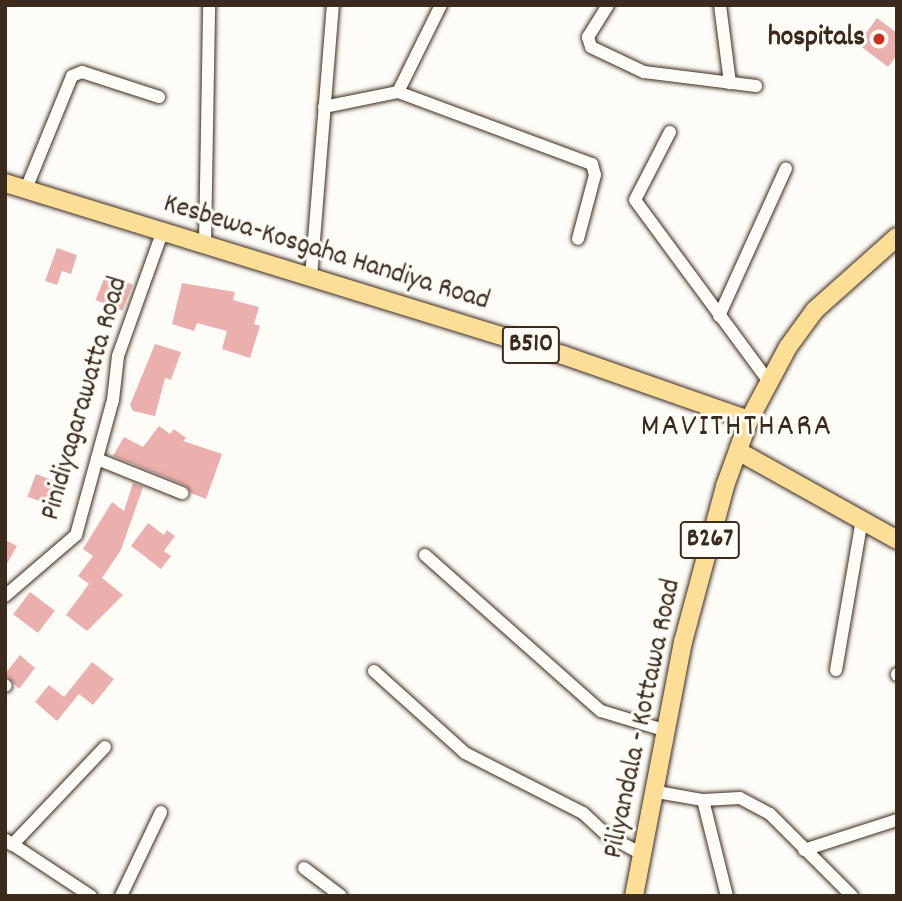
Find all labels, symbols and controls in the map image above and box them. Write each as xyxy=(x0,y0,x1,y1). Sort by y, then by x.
place label: hospitals xyxy=(768,22,865,56)
marker: hospitals xyxy=(871,31,887,47)
street label: Kesbewa-Kosgaha Handiya Road xyxy=(159,188,493,320)
street label: Pinidiyagarawatta Road xyxy=(35,274,137,524)
road number: B510 xyxy=(501,322,561,368)
district label: MAVITHTHARA xyxy=(642,409,832,447)
road number: B267 xyxy=(678,518,742,562)
street label: Piliyandala - Kottawa Road xyxy=(598,576,690,862)

